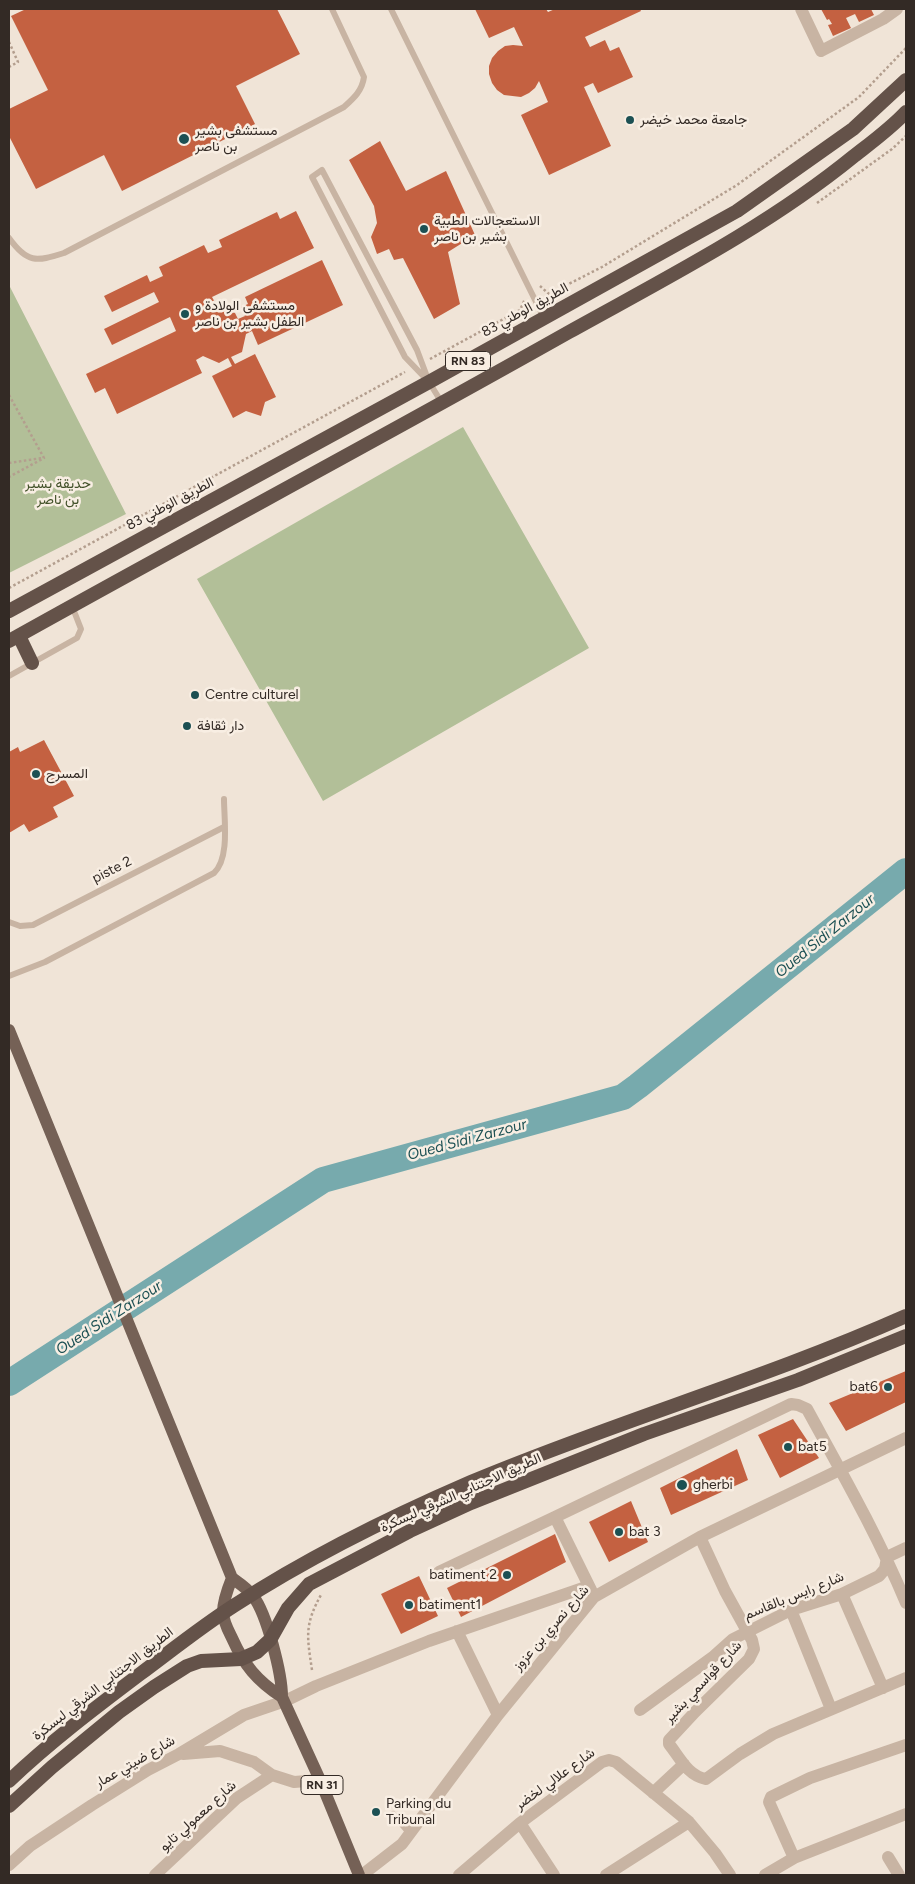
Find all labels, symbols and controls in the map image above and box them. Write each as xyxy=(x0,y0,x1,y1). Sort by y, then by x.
place label: جامعة محمد خيضر xyxy=(640,112,747,128)
marker: جامعة محمد خيضر xyxy=(624,114,636,126)
place label: مستشفى بشير بن ناصر xyxy=(195,123,278,156)
marker: مستشفى بشير بن ناصر xyxy=(177,132,191,146)
place label: الاستعجالات الطبية بشير بن ناصر xyxy=(434,213,540,246)
marker: الاستعجالات الطبية بشير بن ناصر xyxy=(418,223,430,235)
street label: الطريق الوطني 83 xyxy=(479,279,571,341)
place label: مستشفى الولادة و الطفل بشير بن ناصر xyxy=(195,298,304,331)
marker: مستشفى الولادة و الطفل بشير بن ناصر xyxy=(179,308,191,320)
road number: RN 83 xyxy=(446,352,490,371)
street label: الطريق الوطني 83 xyxy=(123,474,217,534)
park label: حديقة بشير بن ناصر xyxy=(25,476,91,508)
place label: Centre culturel xyxy=(205,687,299,703)
marker: Centre culturel xyxy=(189,689,201,701)
place label: دار ثقافة xyxy=(197,718,244,734)
marker: دار ثقافة xyxy=(181,720,193,732)
place label: المسرح xyxy=(46,766,88,782)
marker: المسرح xyxy=(30,768,42,780)
street label: piste 2 xyxy=(89,853,135,887)
water label: Oued Sidi Zarzour xyxy=(772,890,878,982)
water label: Oued Sidi Zarzour xyxy=(405,1115,529,1165)
water label: Oued Sidi Zarzour xyxy=(53,1277,165,1359)
place label: bat6 xyxy=(849,1379,878,1395)
marker: bat6 xyxy=(882,1381,894,1393)
place label: bat5 xyxy=(798,1439,827,1455)
marker: bat5 xyxy=(782,1441,794,1453)
street label: الطريق الاجتنابي الشرقي لبسكرة xyxy=(378,1450,544,1536)
place label: gherbi xyxy=(693,1477,733,1493)
marker: gherbi xyxy=(675,1478,689,1492)
place label: bat 3 xyxy=(629,1524,661,1540)
marker: bat 3 xyxy=(613,1526,625,1538)
place label: batiment 2 xyxy=(429,1567,497,1583)
street label: شارع رايس بالقاسم xyxy=(742,1568,846,1624)
marker: batiment 2 xyxy=(501,1569,513,1581)
street label: شارع نصري بن عزوز xyxy=(509,1582,593,1674)
place label: batiment1 xyxy=(419,1597,481,1613)
marker: batiment1 xyxy=(403,1599,415,1611)
street label: الطريق الاجتنابي الشرقي لبسكرة xyxy=(29,1624,177,1744)
street label: شارع قواسمي بشير xyxy=(661,1637,745,1727)
street label: شارع ضيتي عمار xyxy=(92,1732,178,1792)
street label: شارع علالي لخضر xyxy=(512,1744,598,1814)
road number: RN 31 xyxy=(301,1776,343,1794)
street label: شارع معمولي تايو xyxy=(156,1777,240,1855)
place label: Parking du Tribunal xyxy=(386,1796,451,1828)
marker: Parking du Tribunal xyxy=(370,1806,382,1818)

